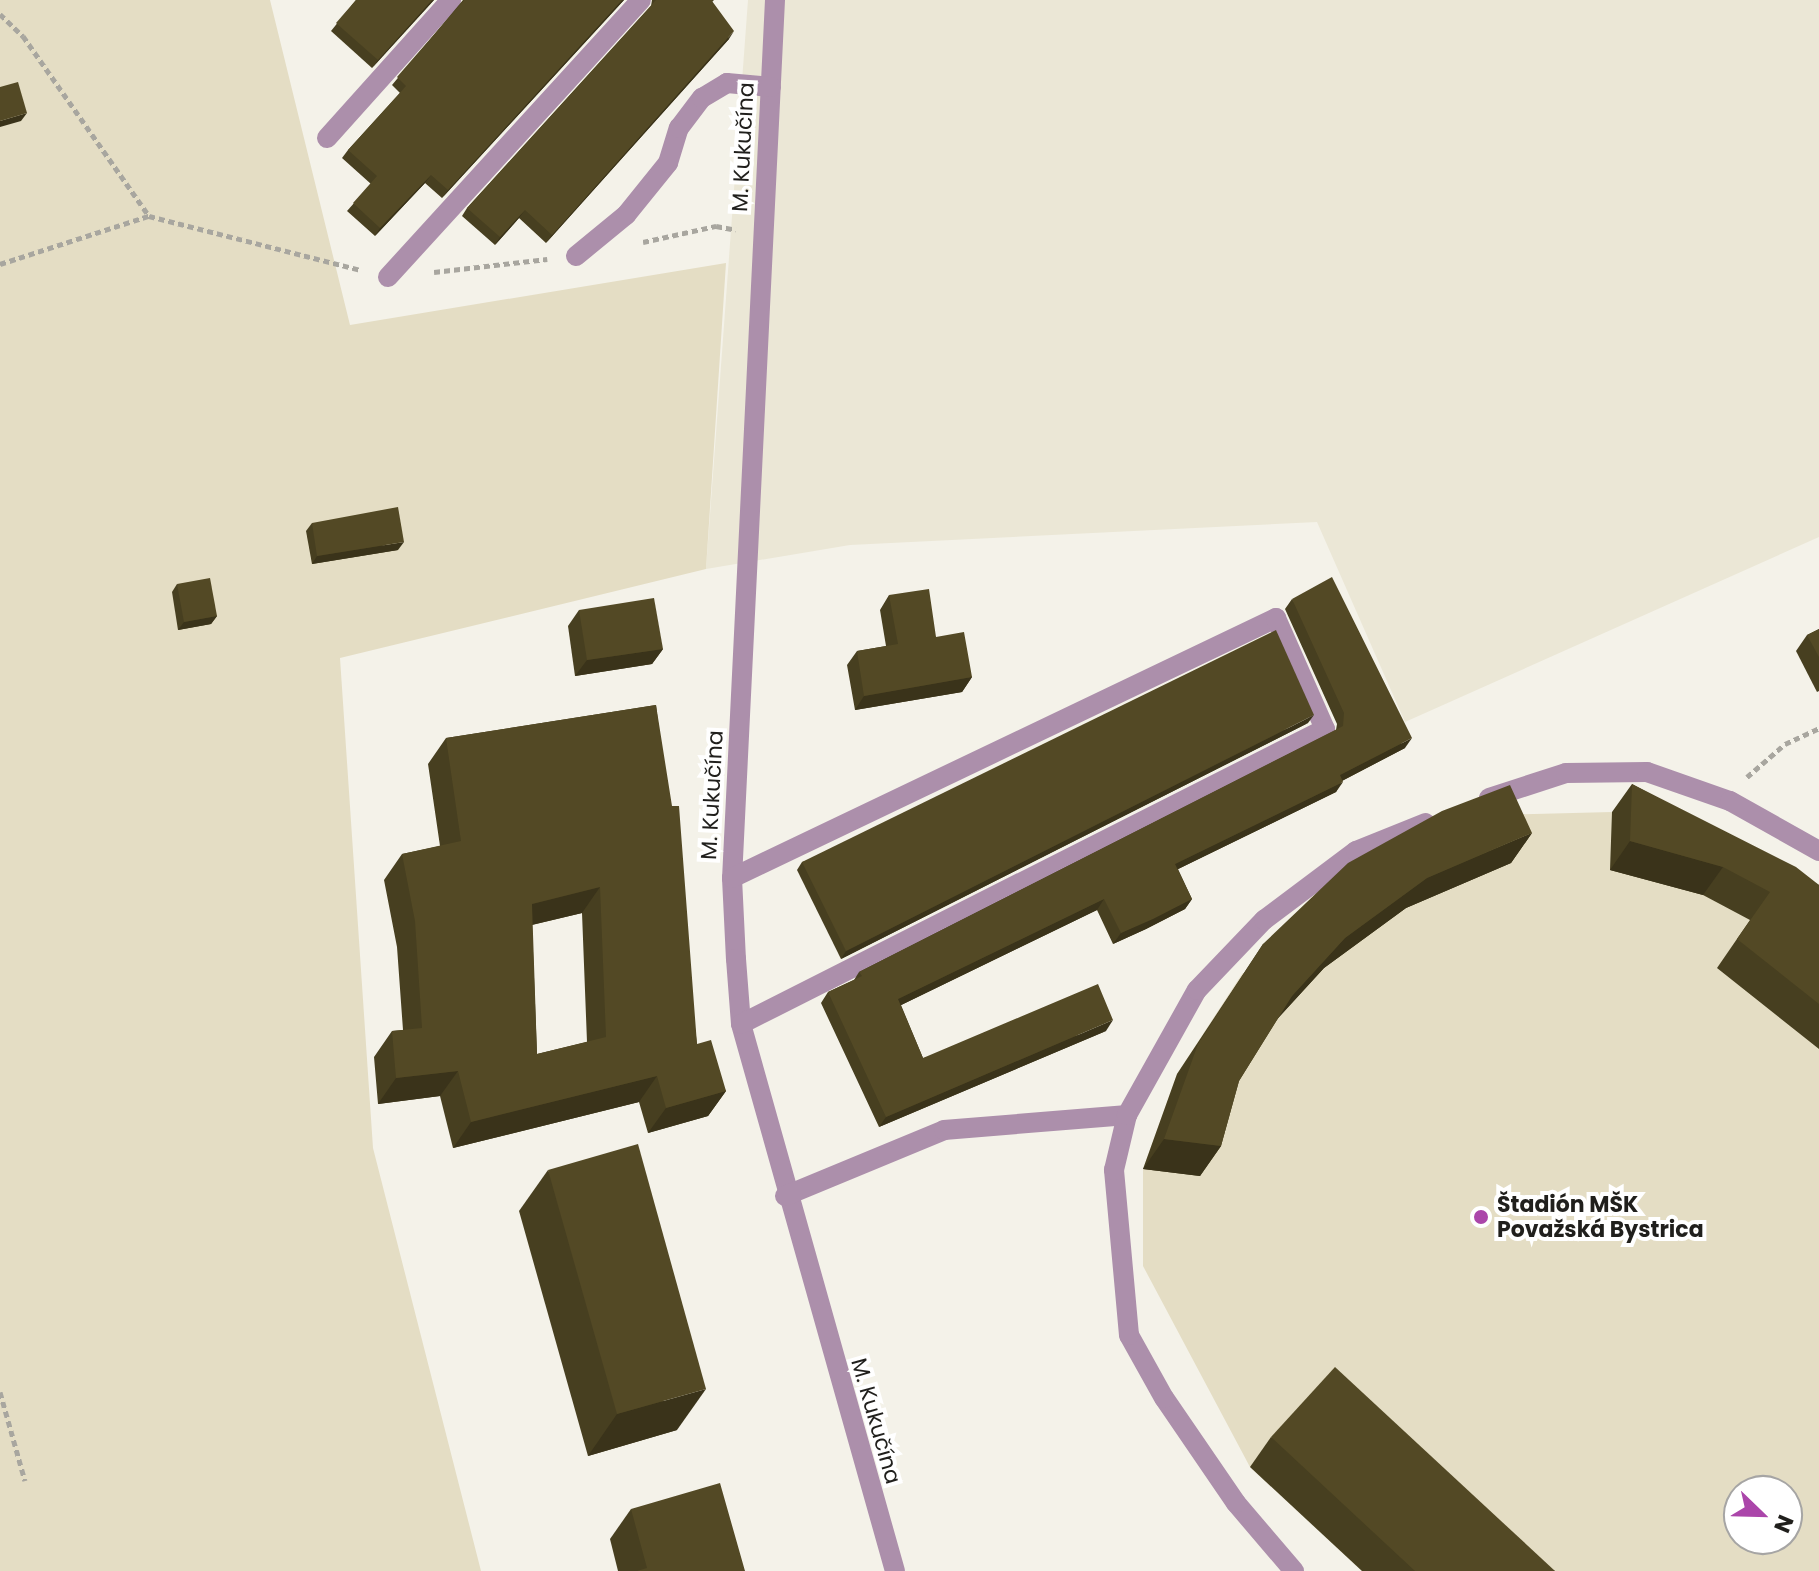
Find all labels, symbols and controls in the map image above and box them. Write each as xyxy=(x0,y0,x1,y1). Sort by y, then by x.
street label: M. Kukučína xyxy=(726,81,760,213)
street label: M. Kukučína xyxy=(695,729,729,861)
place label: Štadión MŠK Považská Bystrica xyxy=(1497,1191,1704,1242)
marker: Štadión MŠK Považská Bystrica xyxy=(1472,1208,1490,1226)
street label: M. Kukučína xyxy=(845,1355,907,1487)
north arrow xyxy=(1723,1475,1803,1555)
text: N xyxy=(1766,1510,1801,1537)

